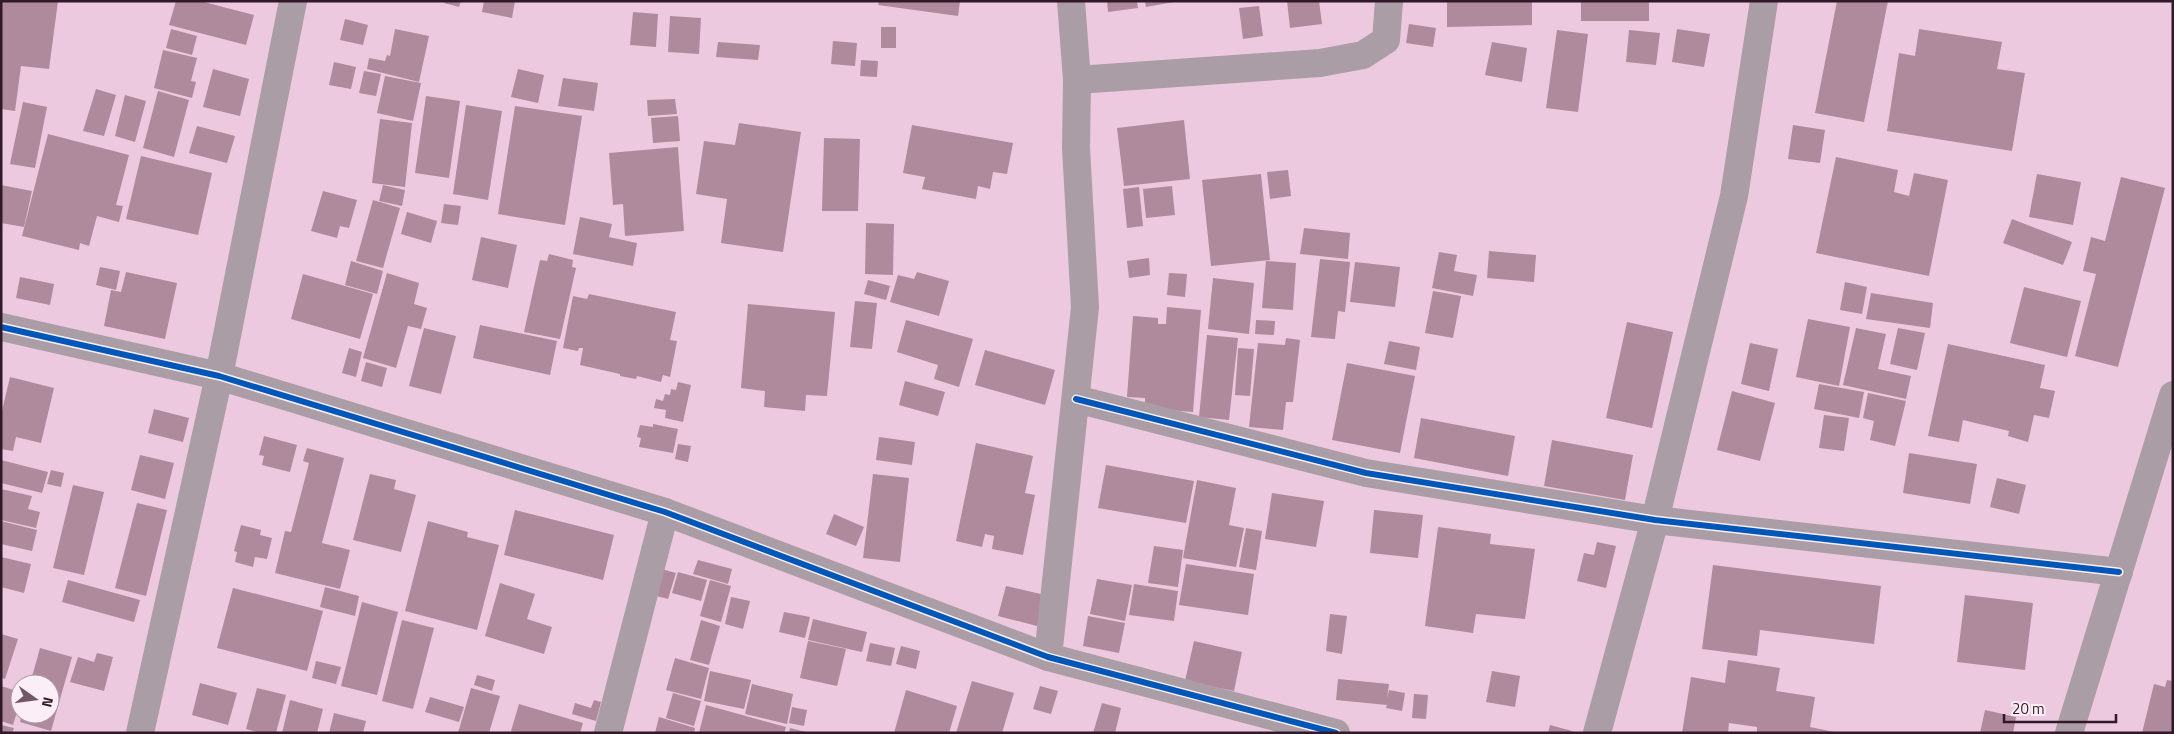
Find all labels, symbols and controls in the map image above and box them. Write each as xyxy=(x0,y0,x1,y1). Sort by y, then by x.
north arrow xyxy=(10,674,60,724)
scale bar xyxy=(2004,692,2116,724)
text: N xyxy=(37,695,59,710)
text: 20 m xyxy=(2012,697,2045,720)

